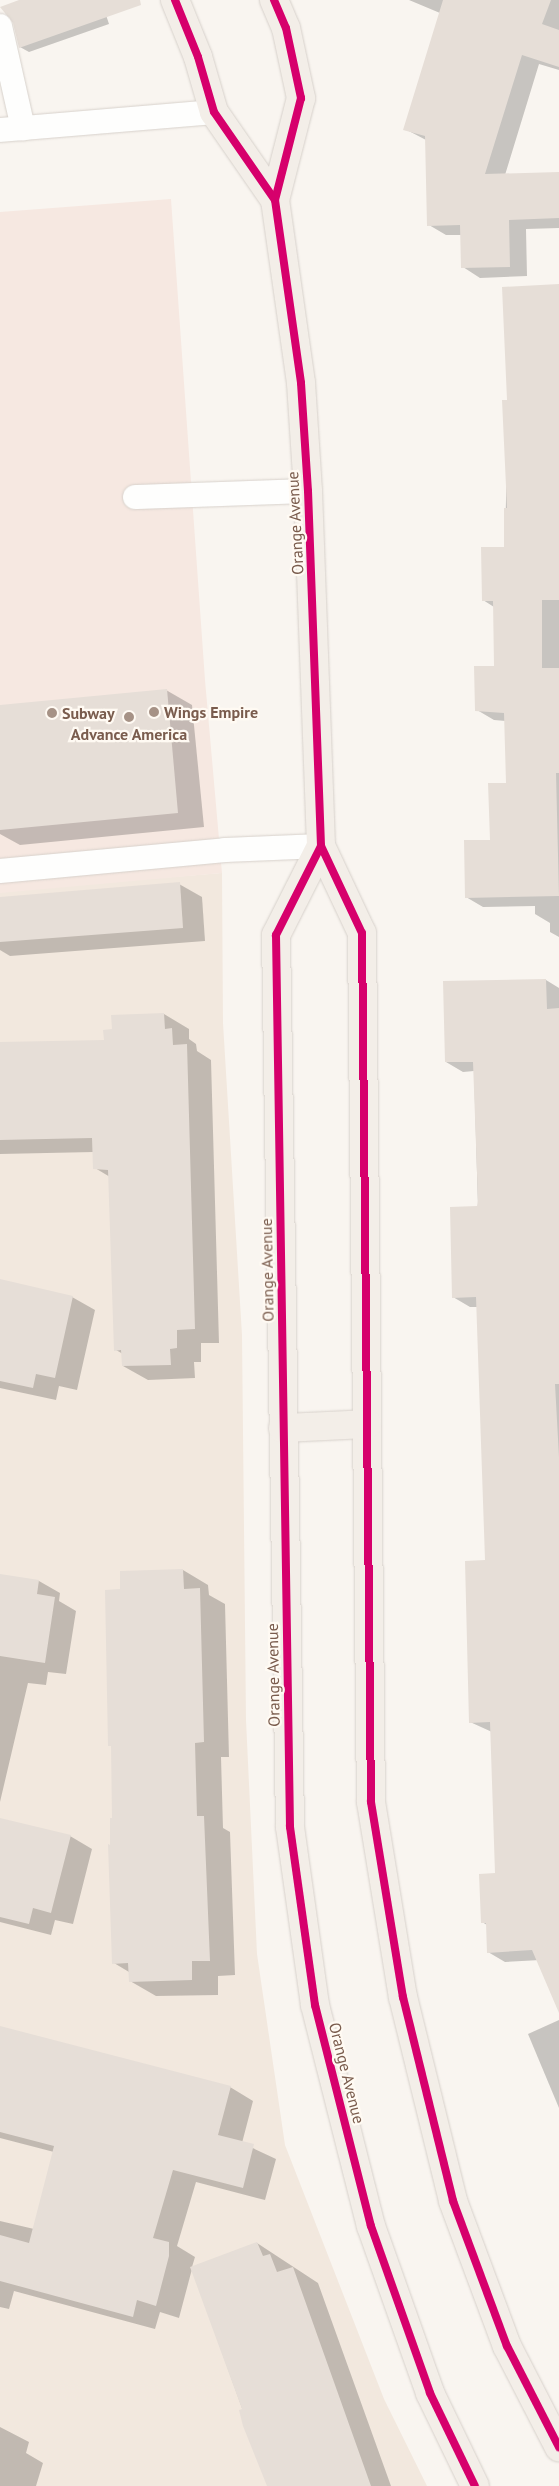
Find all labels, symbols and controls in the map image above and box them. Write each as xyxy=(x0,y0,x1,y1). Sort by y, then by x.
street label: Orange Avenue xyxy=(283,471,307,575)
place label: Wings Empire xyxy=(164,702,258,722)
place label: Subway xyxy=(62,703,115,723)
marker: Wings Empire xyxy=(148,706,160,718)
marker: Subway xyxy=(46,707,58,719)
marker: Advance America xyxy=(123,711,135,723)
place label: Advance America xyxy=(71,724,187,744)
street label: Orange Avenue xyxy=(256,1218,278,1322)
street label: Orange Avenue xyxy=(262,1623,284,1727)
street label: Orange Avenue xyxy=(325,2020,369,2126)

